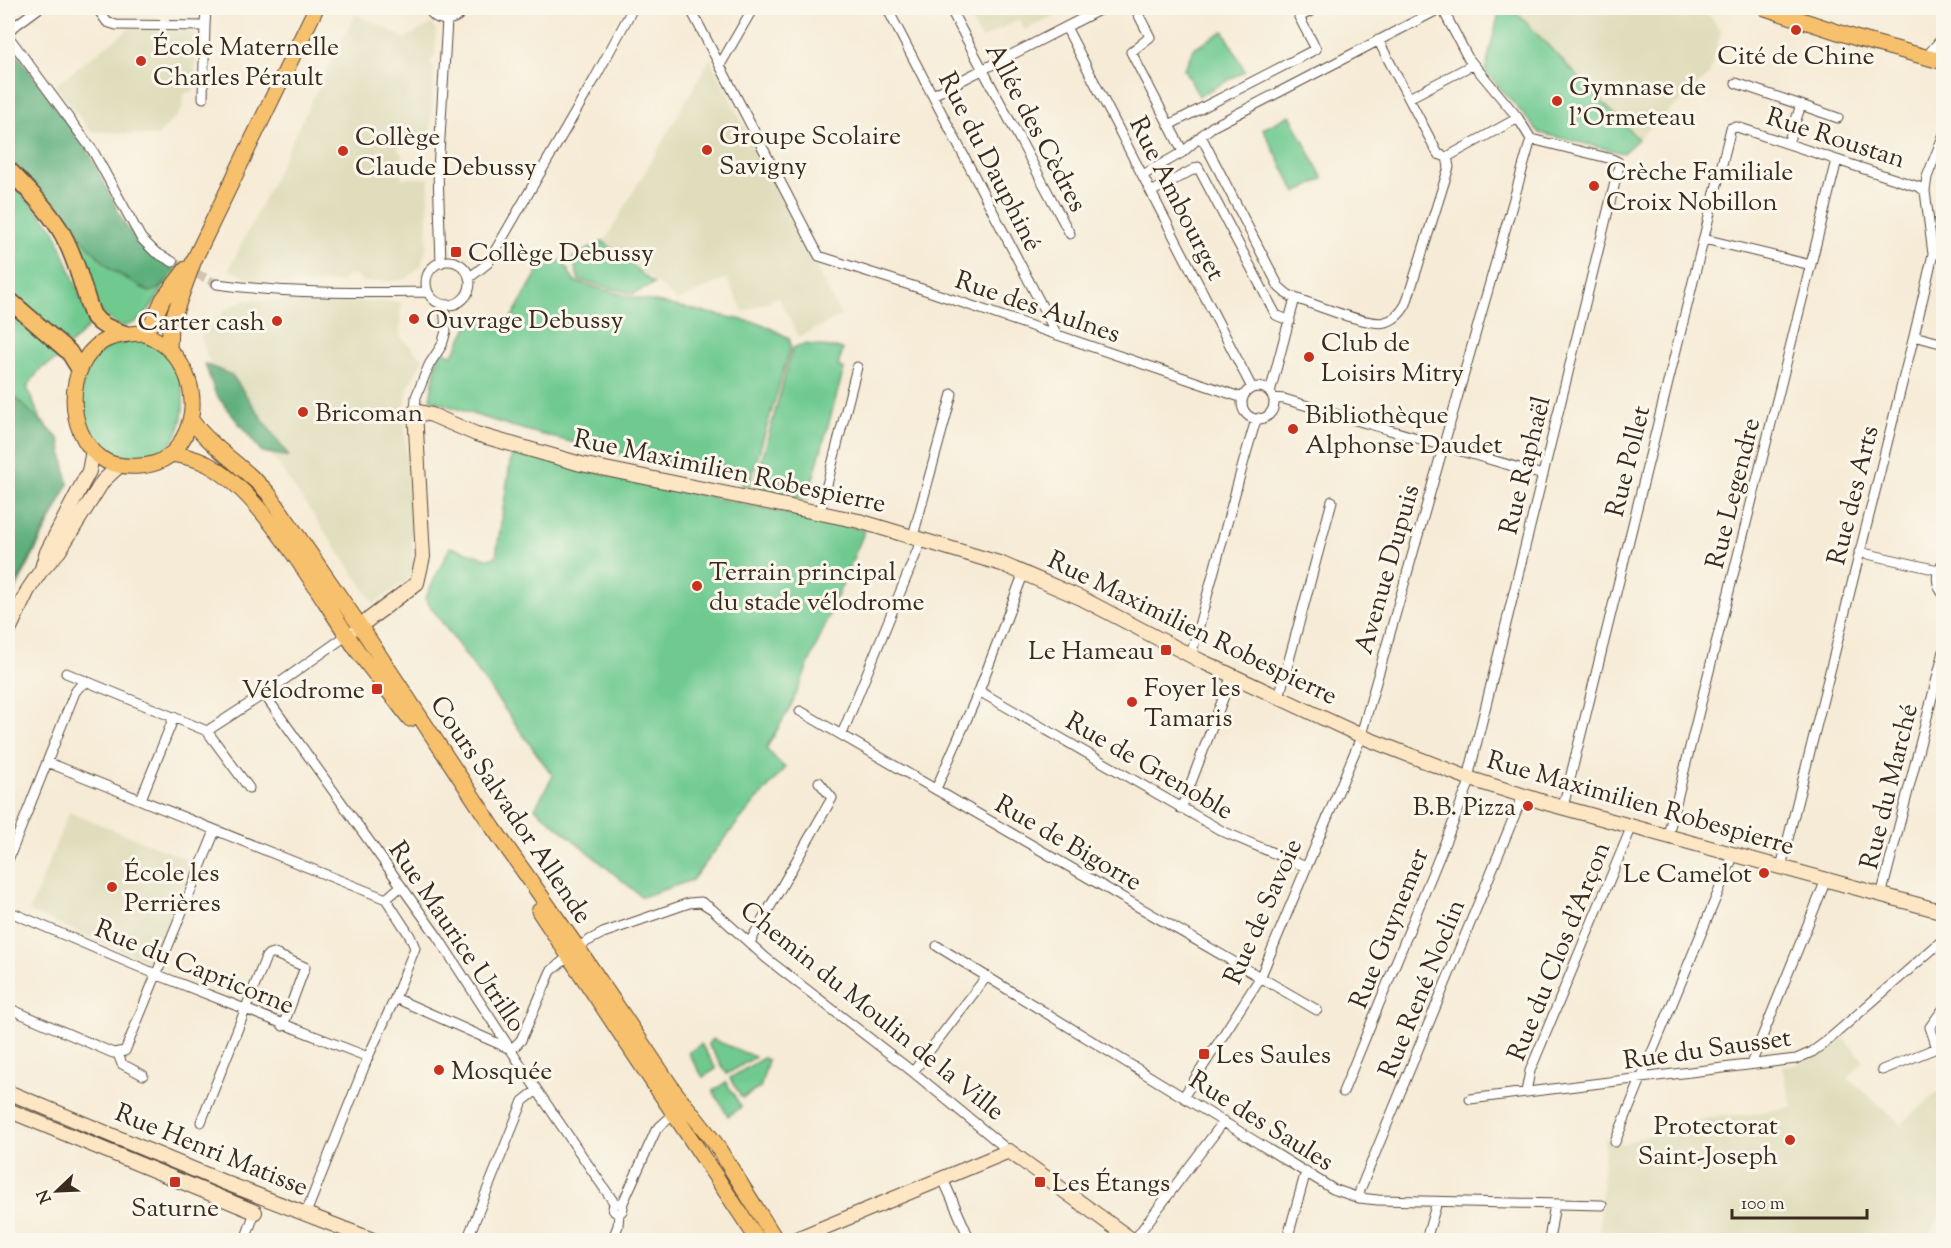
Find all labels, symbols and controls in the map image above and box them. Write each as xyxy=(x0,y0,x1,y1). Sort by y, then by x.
marker: Cité de Chine xyxy=(1789,23,1803,37)
place label: École Maternelle Charles Pérault xyxy=(153,30,339,97)
street label: Allée des Cèdres xyxy=(975,37,1095,219)
place label: Cité de Chine xyxy=(1717,39,1875,76)
marker: École Maternelle Charles Pérault xyxy=(134,54,148,68)
street label: Rue du Dauphiné xyxy=(928,66,1050,258)
place label: Gymnase de l'Ormeteau xyxy=(1569,70,1707,137)
marker: Gymnase de l'Ormeteau xyxy=(1550,94,1564,108)
street label: Rue Roustan xyxy=(1761,100,1909,179)
street label: Rue Ambourget xyxy=(1119,111,1233,288)
place label: Groupe Scolaire Savigny xyxy=(719,119,901,186)
place label: Collège Claude Debussy xyxy=(355,120,537,187)
marker: Groupe Scolaire Savigny xyxy=(700,143,714,157)
marker: Collège Claude Debussy xyxy=(336,144,350,158)
place label: Crèche Familiale Croix Nobillon xyxy=(1606,155,1793,222)
marker: Crèche Familiale Croix Nobillon xyxy=(1587,179,1601,193)
place label: Collège Debussy xyxy=(468,236,654,273)
marker: Collège Debussy xyxy=(449,245,463,259)
street label: Rue des Aulnes xyxy=(949,263,1125,354)
place label: Ouvrage Debussy xyxy=(426,303,623,340)
place label: Carter cash xyxy=(138,305,265,342)
marker: Ouvrage Debussy xyxy=(407,312,421,326)
marker: Carter cash xyxy=(270,314,284,328)
place label: Club de Loisirs Mitry xyxy=(1321,326,1464,393)
marker: Club de Loisirs Mitry xyxy=(1302,350,1316,364)
street label: Rue Raphaël xyxy=(1491,393,1561,539)
place label: Bricoman xyxy=(315,396,423,433)
place label: Bibliothèque Alphonse Daudet xyxy=(1305,398,1502,465)
street label: Rue Pollet xyxy=(1598,402,1661,521)
marker: Bricoman xyxy=(296,405,310,419)
street label: Rue Legendre xyxy=(1698,414,1771,573)
street label: Rue Maximilien Robespierre xyxy=(570,421,889,524)
marker: Bibliothèque Alphonse Daudet xyxy=(1286,422,1300,436)
street label: Rue des Arts xyxy=(1819,422,1890,569)
street label: Avenue Dupuis xyxy=(1347,480,1430,659)
street label: Rue Maximilien Robespierre xyxy=(1041,543,1343,716)
place label: Terrain principal du stade vélodrome xyxy=(709,555,925,622)
marker: Terrain principal du stade vélodrome xyxy=(690,579,704,593)
place label: Le Hameau xyxy=(1028,634,1154,671)
marker: Le Hameau xyxy=(1159,643,1173,657)
place label: Foyer les Tamaris xyxy=(1144,671,1241,738)
place label: Vélodrome xyxy=(242,673,365,710)
marker: Vélodrome xyxy=(370,682,384,696)
street label: Cours Salvador Allende xyxy=(420,689,600,932)
marker: Foyer les Tamaris xyxy=(1125,695,1139,709)
street label: Rue du Marché xyxy=(1852,700,1929,873)
street label: Rue de Grenoble xyxy=(1058,704,1239,830)
street label: Rue Maximilien Robespierre xyxy=(1482,743,1798,866)
street label: Rue de Bigorre xyxy=(987,787,1148,901)
place label: B.B. Pizza xyxy=(1413,790,1516,827)
marker: B.B. Pizza xyxy=(1521,799,1535,813)
street label: Rue de Savoie xyxy=(1216,833,1313,991)
street label: Rue Maurice Utrillo xyxy=(378,835,534,1040)
street label: Rue du Clos d'Arçon xyxy=(1499,837,1621,1067)
street label: Rue Guynemer xyxy=(1341,843,1439,1015)
place label: École les Perrières xyxy=(124,856,221,923)
place label: Le Camelot xyxy=(1623,857,1752,894)
marker: Le Camelot xyxy=(1757,866,1771,880)
marker: École les Perrières xyxy=(105,880,119,894)
street label: Chemin du Moulin de la Ville xyxy=(731,893,1012,1131)
street label: Rue René Noclin xyxy=(1371,894,1476,1084)
street label: Rue du Capricorne xyxy=(89,911,299,1025)
street label: Rue du Sausset xyxy=(1621,1020,1794,1081)
place label: Les Saules xyxy=(1216,1038,1331,1075)
marker: Les Saules xyxy=(1197,1047,1211,1061)
place label: Mosquée xyxy=(451,1054,552,1091)
marker: Mosquée xyxy=(432,1063,446,1077)
street label: Rue des Saules xyxy=(1181,1063,1340,1181)
street label: Rue Henri Matisse xyxy=(109,1096,313,1207)
place label: Protectorat Saint-Joseph xyxy=(1638,1109,1778,1176)
marker: Protectorat Saint-Joseph xyxy=(1783,1133,1797,1147)
north arrow xyxy=(27,1161,87,1221)
place label: Les Étangs xyxy=(1052,1166,1170,1203)
marker: Saturne xyxy=(168,1175,182,1189)
marker: Les Étangs xyxy=(1033,1175,1047,1189)
scale bar xyxy=(1732,1182,1867,1220)
text: N xyxy=(32,1185,59,1206)
place label: Saturne xyxy=(131,1191,219,1228)
text: 100 m xyxy=(1741,1192,1785,1218)

